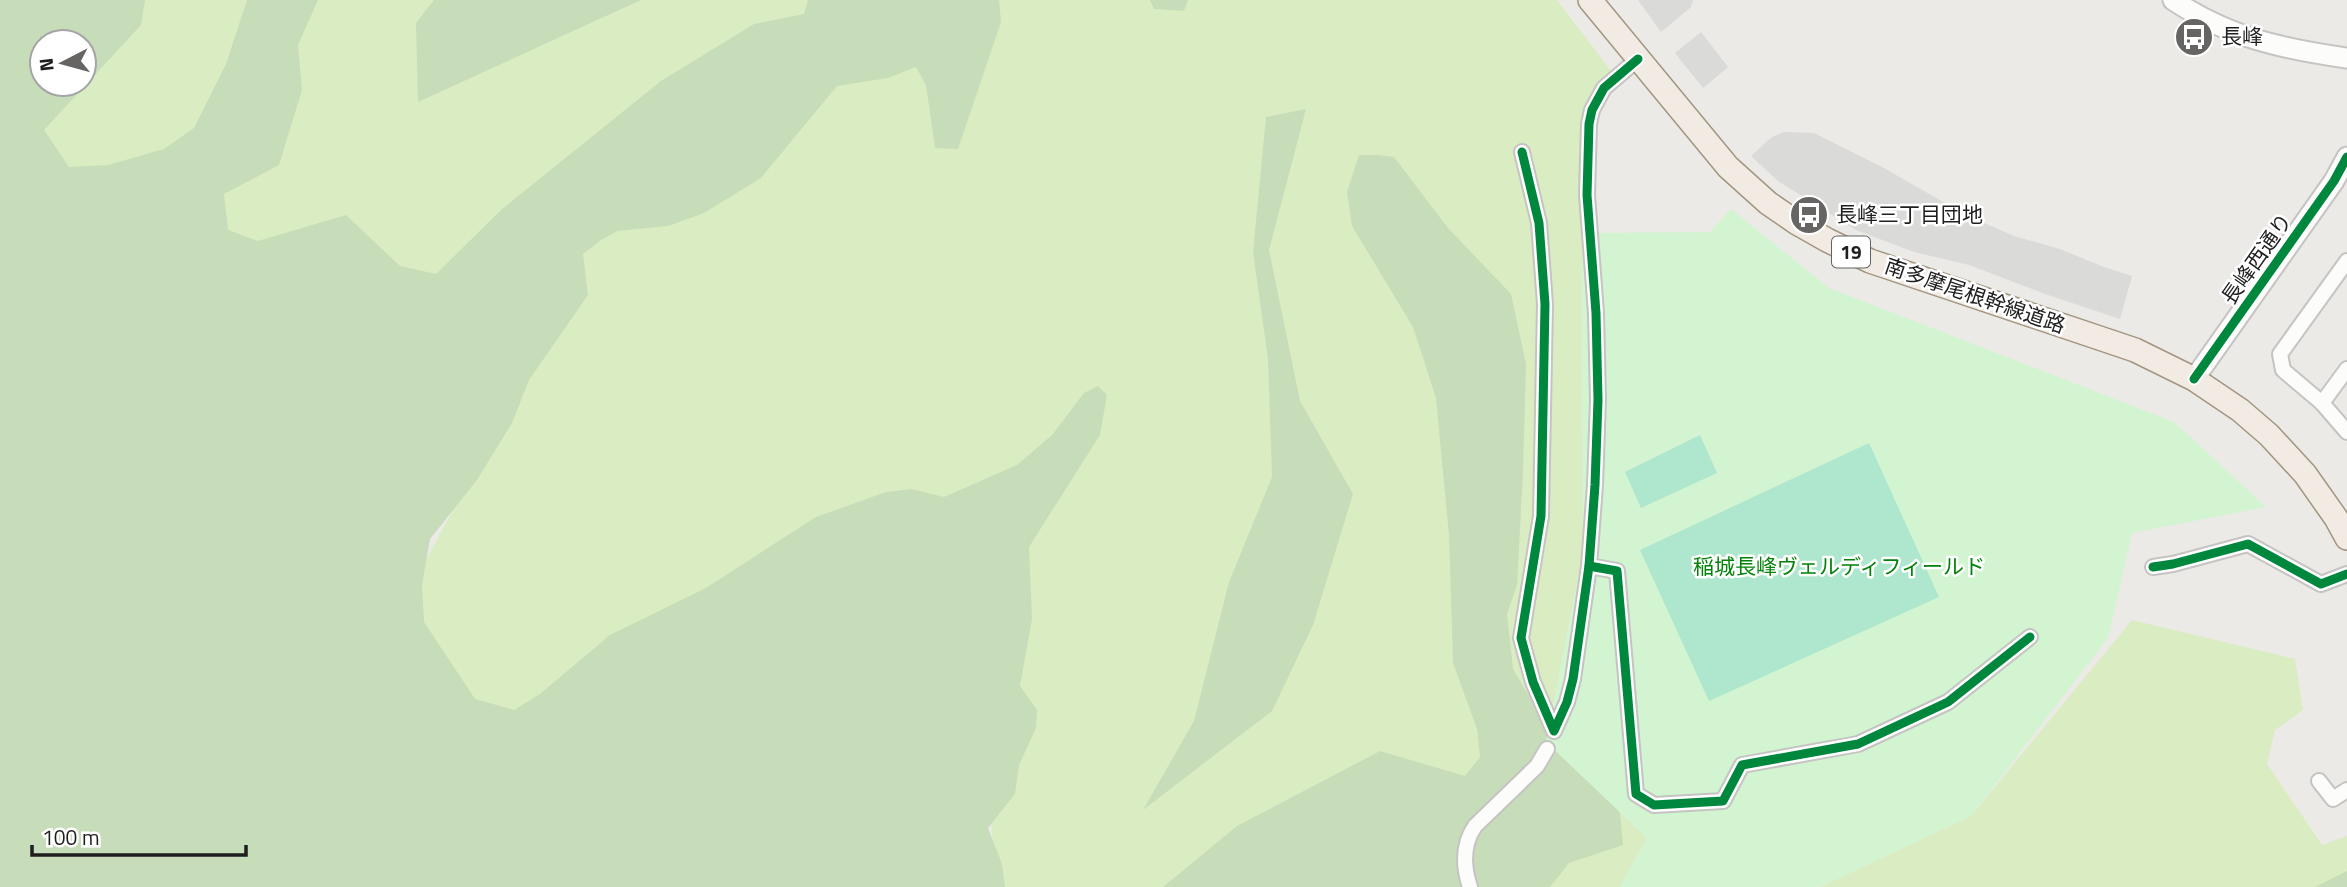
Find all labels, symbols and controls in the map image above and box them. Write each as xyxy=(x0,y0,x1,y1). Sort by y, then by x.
bus stop icon: 長峰 xyxy=(2173,16,2215,58)
place label: 長峰 xyxy=(2221,20,2263,52)
north arrow xyxy=(28,28,98,98)
text: N xyxy=(30,57,61,73)
bus stop icon: 長峰三丁目団地 xyxy=(1788,194,1830,236)
place label: 長峰三丁目団地 xyxy=(1836,198,1983,230)
street label: 長峰西通り xyxy=(2213,206,2299,311)
road number: 19 xyxy=(1832,236,1870,268)
street label: 南多摩尾根幹線道路 xyxy=(1881,249,2070,341)
park label: 稲城長峰ヴェルディフィールド xyxy=(1693,550,1985,582)
scale bar xyxy=(32,814,245,858)
text: 100 m xyxy=(42,821,99,853)

